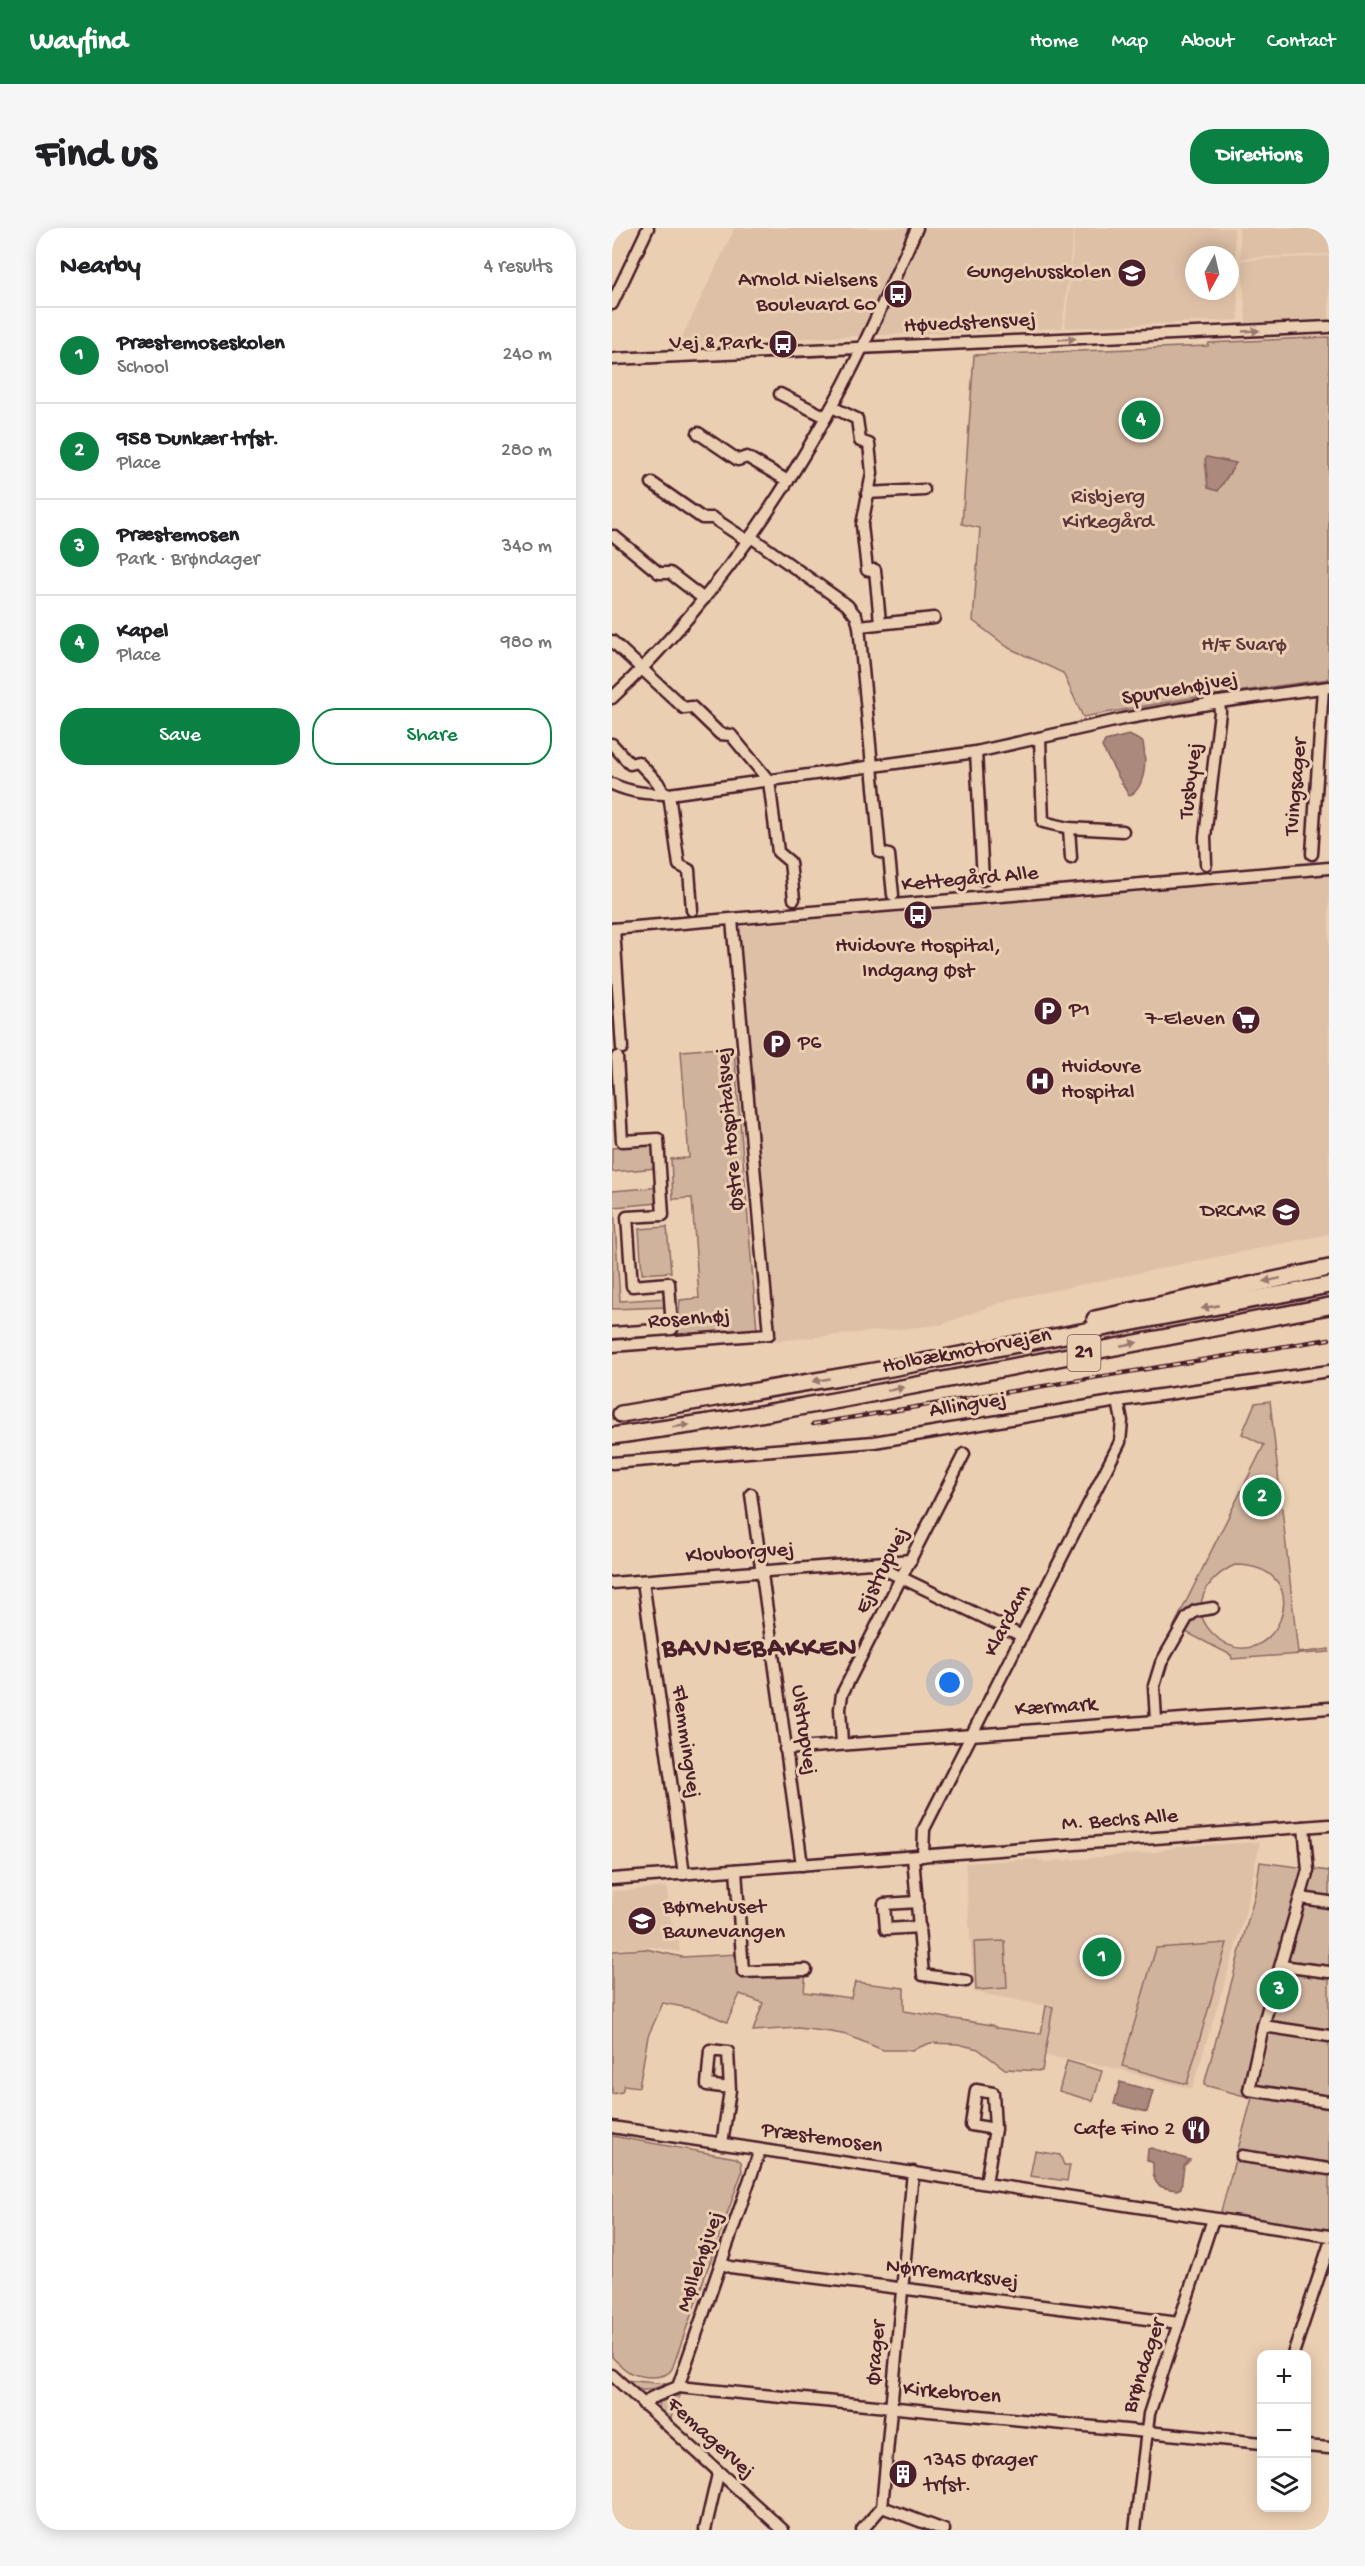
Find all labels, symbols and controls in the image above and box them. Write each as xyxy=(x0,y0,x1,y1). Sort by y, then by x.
text: Wayfind xyxy=(30,26,127,59)
text: Home xyxy=(1030,30,1078,55)
text: Map xyxy=(1111,30,1148,55)
text: About xyxy=(1181,30,1234,55)
text: Contact xyxy=(1267,30,1335,55)
button: Directions xyxy=(1190,129,1329,184)
text: Find us xyxy=(36,132,156,181)
north arrow xyxy=(1185,246,1239,300)
text: Nearby xyxy=(60,252,141,283)
text: 4 results xyxy=(484,256,552,279)
school or university icon: Gungehusskolen xyxy=(1116,257,1148,289)
place label: Gungehusskolen xyxy=(966,260,1112,286)
place label: Arnold Nielsens Boulevard 60 xyxy=(738,268,878,319)
bus stop icon: Arnold Nielsens Boulevard 60 xyxy=(882,278,914,310)
street label: Høvedstensvej xyxy=(903,308,1037,340)
one-way arrow xyxy=(1241,326,1260,335)
bus stop icon: Vej & Park xyxy=(767,328,799,360)
text: Præstemoseskolen xyxy=(117,331,285,357)
place label: Vej & Park xyxy=(668,331,764,357)
one-way arrow xyxy=(1057,334,1076,343)
text: 1 xyxy=(75,344,84,367)
text: 240 m xyxy=(502,344,552,367)
text: School xyxy=(117,357,169,380)
pin: 4 xyxy=(1122,398,1160,442)
text: 958 Dunkær trfst. xyxy=(117,427,279,453)
text: 2 xyxy=(75,440,84,463)
text: 280 m xyxy=(501,440,552,463)
text: Place xyxy=(117,453,161,476)
park label: Risbjerg Kirkegård xyxy=(1062,485,1156,536)
text: Præstemosen xyxy=(117,523,239,549)
text: 3 xyxy=(74,536,85,559)
text: 340 m xyxy=(502,536,552,559)
text: Park · Brøndager xyxy=(117,549,260,572)
text: Kapel xyxy=(117,619,168,645)
text: 4 xyxy=(75,632,84,655)
text: 980 m xyxy=(501,632,552,655)
park label: H/F Svarø xyxy=(1201,633,1287,659)
text: Place xyxy=(117,645,161,668)
street label: Spurvehøjvej xyxy=(1120,667,1240,713)
button: Save xyxy=(60,708,300,765)
button: Share xyxy=(312,708,552,765)
street label: Tvingsager xyxy=(1280,735,1314,839)
street label: Tusbyvej xyxy=(1174,741,1210,823)
street label: Kettegård Alle xyxy=(900,861,1040,899)
bus stop icon: Hvidovre Hospital, Indgang Øst xyxy=(902,899,934,931)
place label: Hvidovre Hospital, Indgang Øst xyxy=(835,934,1001,985)
parking icon: P1 xyxy=(1032,995,1064,1027)
place label: P1 xyxy=(1068,998,1090,1024)
supermarket icon: 7-Eleven xyxy=(1230,1004,1262,1036)
place label: 7-Eleven xyxy=(1144,1007,1226,1033)
parking icon: P6 xyxy=(761,1028,793,1060)
place label: P6 xyxy=(797,1031,822,1057)
street label: Østre Hospitalsvej xyxy=(711,1046,751,1212)
place label: Hvidovre Hospital xyxy=(1061,1055,1142,1106)
hospital icon: Hvidovre Hospital xyxy=(1024,1065,1056,1097)
school or university icon: DRCMR xyxy=(1270,1196,1302,1228)
place label: DRCMR xyxy=(1198,1199,1266,1225)
one-way arrow xyxy=(1262,1276,1281,1285)
one-way arrow xyxy=(1200,1303,1219,1312)
street label: Rosenhøj xyxy=(647,1304,731,1336)
street label: Holbækmotorvejen xyxy=(880,1323,1054,1381)
road number: 21 xyxy=(1068,1335,1100,1371)
one-way arrow xyxy=(1120,1339,1139,1348)
one-way arrow xyxy=(812,1376,831,1385)
one-way arrow xyxy=(887,1384,906,1393)
street label: Allingvej xyxy=(928,1387,1008,1425)
one-way arrow xyxy=(672,1422,691,1431)
pin: 2 xyxy=(1242,1474,1282,1520)
street label: Ejstrupvej xyxy=(850,1523,916,1619)
street label: Klovborgvej xyxy=(685,1537,795,1571)
street label: Klardam xyxy=(979,1580,1037,1662)
district label: BAVNEBAKKEN xyxy=(661,1633,858,1666)
your location xyxy=(935,1668,964,1697)
street label: Flemmingvej xyxy=(664,1683,706,1800)
street label: Ulstrupvej xyxy=(784,1683,822,1777)
street label: Kærmark xyxy=(1014,1692,1100,1724)
street label: M. Bechs Alle xyxy=(1061,1804,1180,1838)
place label: Børnehuset Baunevangen xyxy=(662,1895,786,1946)
school or university icon: Børnehuset Baunevangen xyxy=(626,1905,658,1937)
pin: 1 xyxy=(1082,1934,1122,1980)
pin: 3 xyxy=(1260,1968,1298,2012)
restaurant icon: Cafe Fino 2 xyxy=(1180,2114,1212,2146)
street label: Præstemosen xyxy=(759,2117,885,2160)
place label: Cafe Fino 2 xyxy=(1074,2117,1175,2143)
street label: Møllehøjvej xyxy=(672,2208,730,2316)
street label: Nørremarksvej xyxy=(884,2254,1020,2296)
street label: Brøndager xyxy=(1117,2313,1173,2417)
street label: Ørager xyxy=(861,2317,893,2386)
map controls xyxy=(1257,2350,1311,2512)
button: + xyxy=(1257,2350,1311,2404)
street label: Kirkebroen xyxy=(902,2377,1003,2411)
street label: Femagervej xyxy=(660,2392,759,2485)
button: − xyxy=(1257,2404,1311,2458)
place label: 1345 Ørager trfst. xyxy=(922,2448,1039,2499)
building icon: 1345 Ørager trfst. xyxy=(887,2458,919,2490)
button: layers xyxy=(1257,2458,1311,2512)

